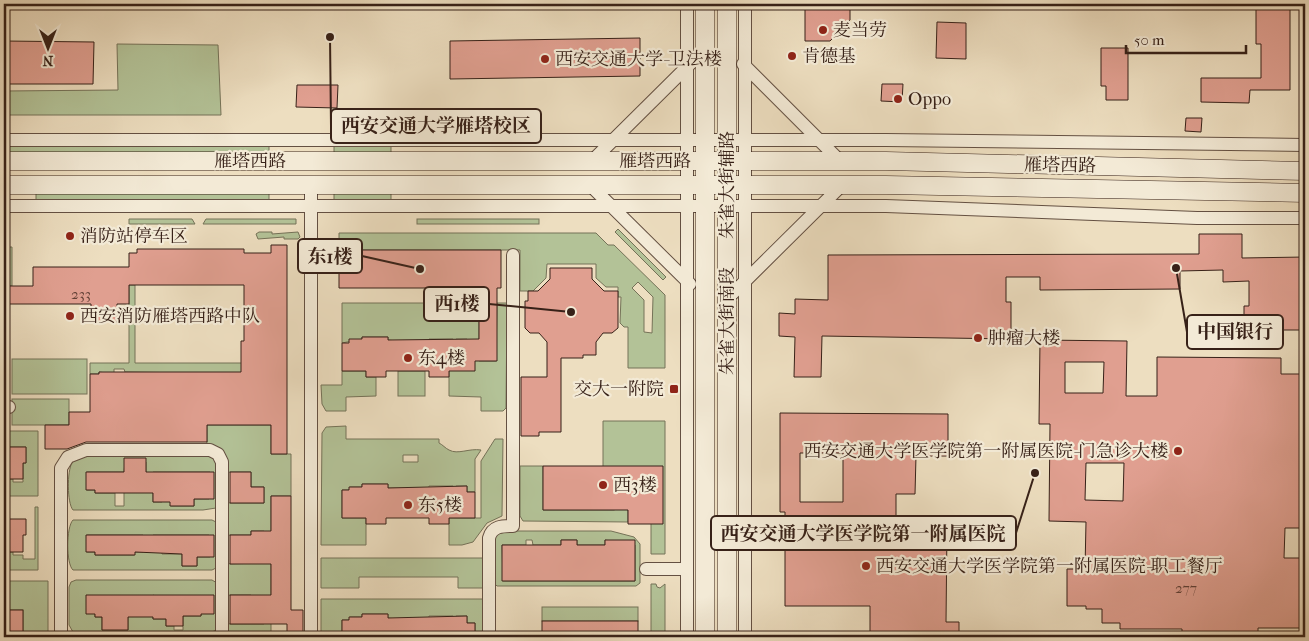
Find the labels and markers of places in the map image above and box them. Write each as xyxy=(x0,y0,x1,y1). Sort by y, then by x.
place label: 麦当劳 xyxy=(833,20,887,41)
marker: 麦当劳 xyxy=(817,24,829,36)
place label: 肯德基 xyxy=(802,46,856,67)
place label: 西安交通大学-卫法楼 xyxy=(555,49,722,70)
marker: 肯德基 xyxy=(786,50,798,62)
marker: 西安交通大学-卫法楼 xyxy=(539,53,551,65)
place label: Oppo xyxy=(908,89,951,110)
marker: Oppo xyxy=(892,93,904,105)
callout: 西安交通大学雁塔校区 xyxy=(331,109,541,143)
place label: 消防站停车区 xyxy=(80,226,188,247)
marker: 消防站停车区 xyxy=(64,230,76,242)
callout: 东1楼 xyxy=(298,239,362,273)
callout: 西1楼 xyxy=(424,287,489,321)
place label: 西安消防雁塔西路中队 xyxy=(80,306,260,327)
marker: 西安消防雁塔西路中队 xyxy=(64,310,76,322)
callout: 中国银行 xyxy=(1187,315,1283,349)
place label: 肿瘤大楼 xyxy=(988,328,1060,349)
marker: 肿瘤大楼 xyxy=(972,332,984,344)
place label: 东4楼 xyxy=(418,348,465,369)
marker: 东4楼 xyxy=(402,352,414,364)
place label: 交大一附院 xyxy=(574,379,664,400)
marker: 交大一附院 xyxy=(668,383,680,395)
place label: 西安交通大学医学院第一附属医院-门急诊大楼 xyxy=(803,441,1168,462)
marker: 西安交通大学医学院第一附属医院-门急诊大楼 xyxy=(1172,445,1184,457)
place label: 西3楼 xyxy=(613,475,656,496)
marker: 西3楼 xyxy=(597,479,609,491)
place label: 东5楼 xyxy=(418,495,462,516)
marker: 东5楼 xyxy=(402,499,414,511)
callout: 西安交通大学医学院第一附属医院 xyxy=(711,516,1016,550)
place label: 西安交通大学医学院第一附属医院-职工餐厅 xyxy=(876,556,1223,577)
marker: 西安交通大学医学院第一附属医院-职工餐厅 xyxy=(860,560,872,572)

